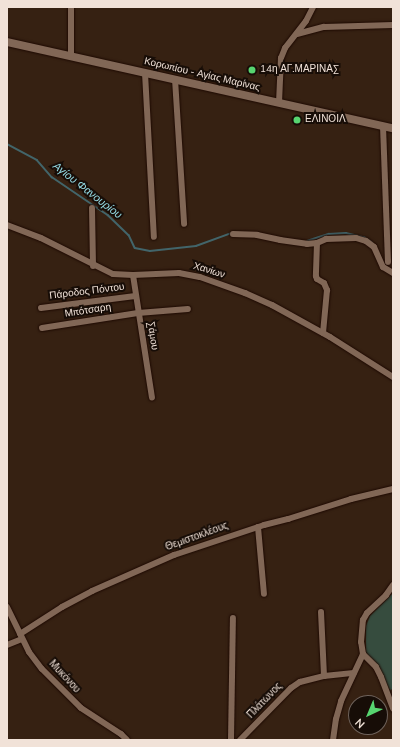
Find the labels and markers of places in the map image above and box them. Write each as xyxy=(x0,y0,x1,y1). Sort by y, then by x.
place label: 14η ΑΓ.ΜΑΡΙΝΑΣ xyxy=(260,64,339,76)
marker: 14η ΑΓ.ΜΑΡΙΝΑΣ xyxy=(247,65,257,75)
place label: ΕΛΙΝΟΙΛ xyxy=(305,114,346,126)
marker: ΕΛΙΝΟΙΛ xyxy=(292,115,302,125)

